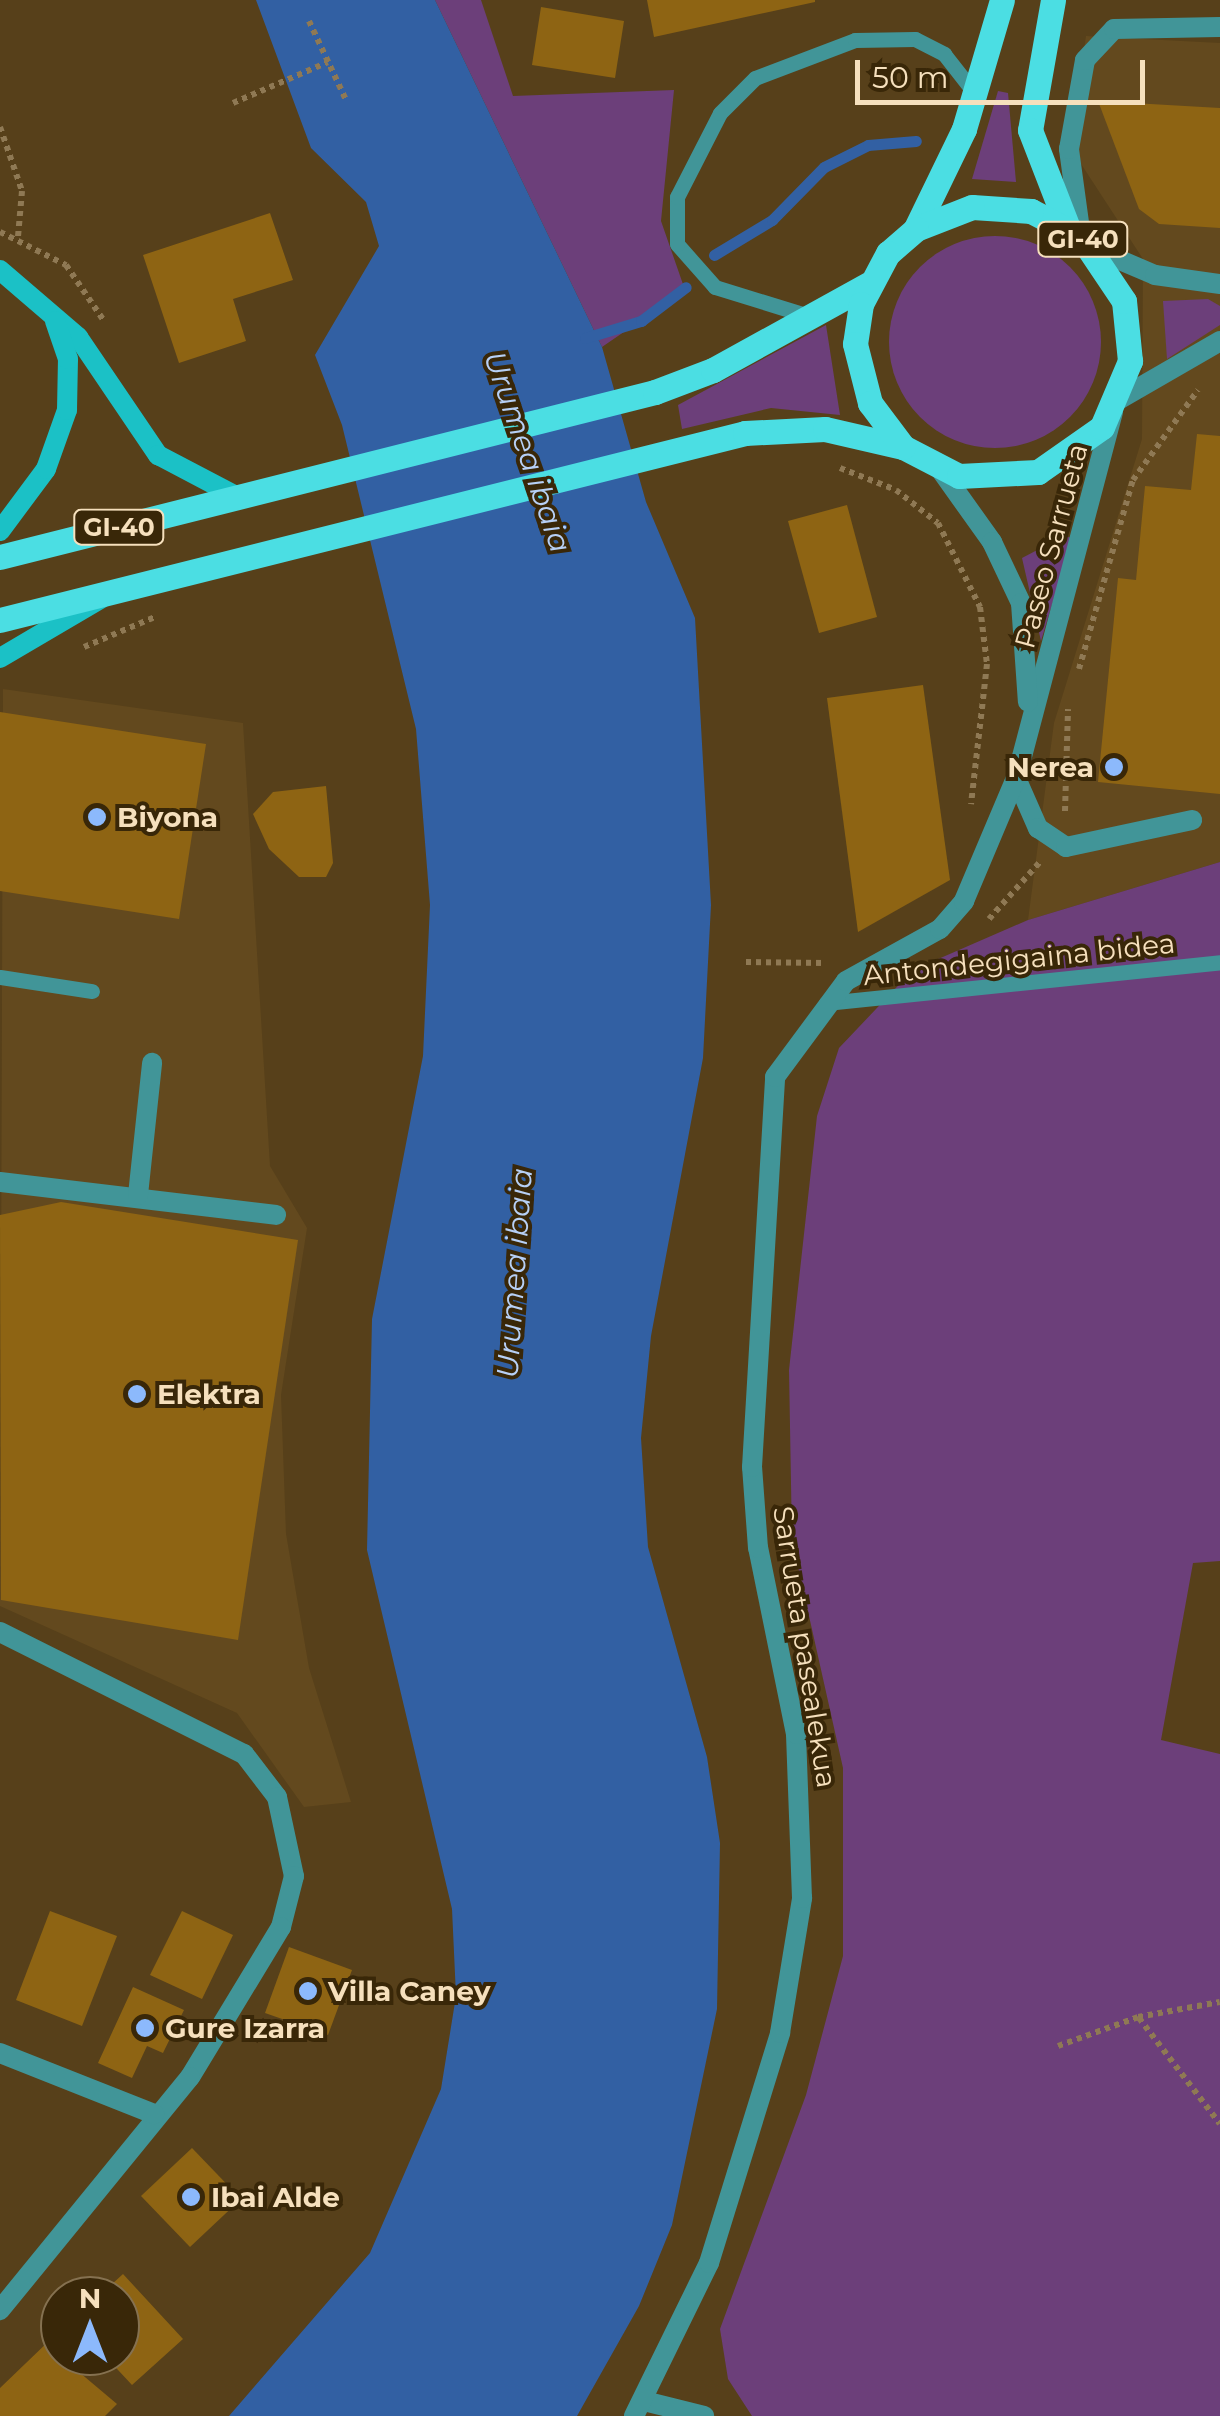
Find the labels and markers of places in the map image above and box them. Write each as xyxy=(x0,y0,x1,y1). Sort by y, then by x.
place label: Nerea xyxy=(1007,750,1094,784)
marker: Nerea xyxy=(1103,756,1125,778)
place label: Biyona xyxy=(117,800,218,834)
marker: Biyona xyxy=(86,806,108,828)
place label: Elektra xyxy=(157,1377,261,1411)
marker: Elektra xyxy=(126,1383,148,1405)
place label: Villa Caney xyxy=(328,1974,491,2008)
marker: Villa Caney xyxy=(297,1980,319,2002)
place label: Gure Izarra xyxy=(165,2011,325,2045)
marker: Gure Izarra xyxy=(134,2017,156,2039)
place label: Ibai Alde xyxy=(211,2180,340,2214)
marker: Ibai Alde xyxy=(180,2186,202,2208)

